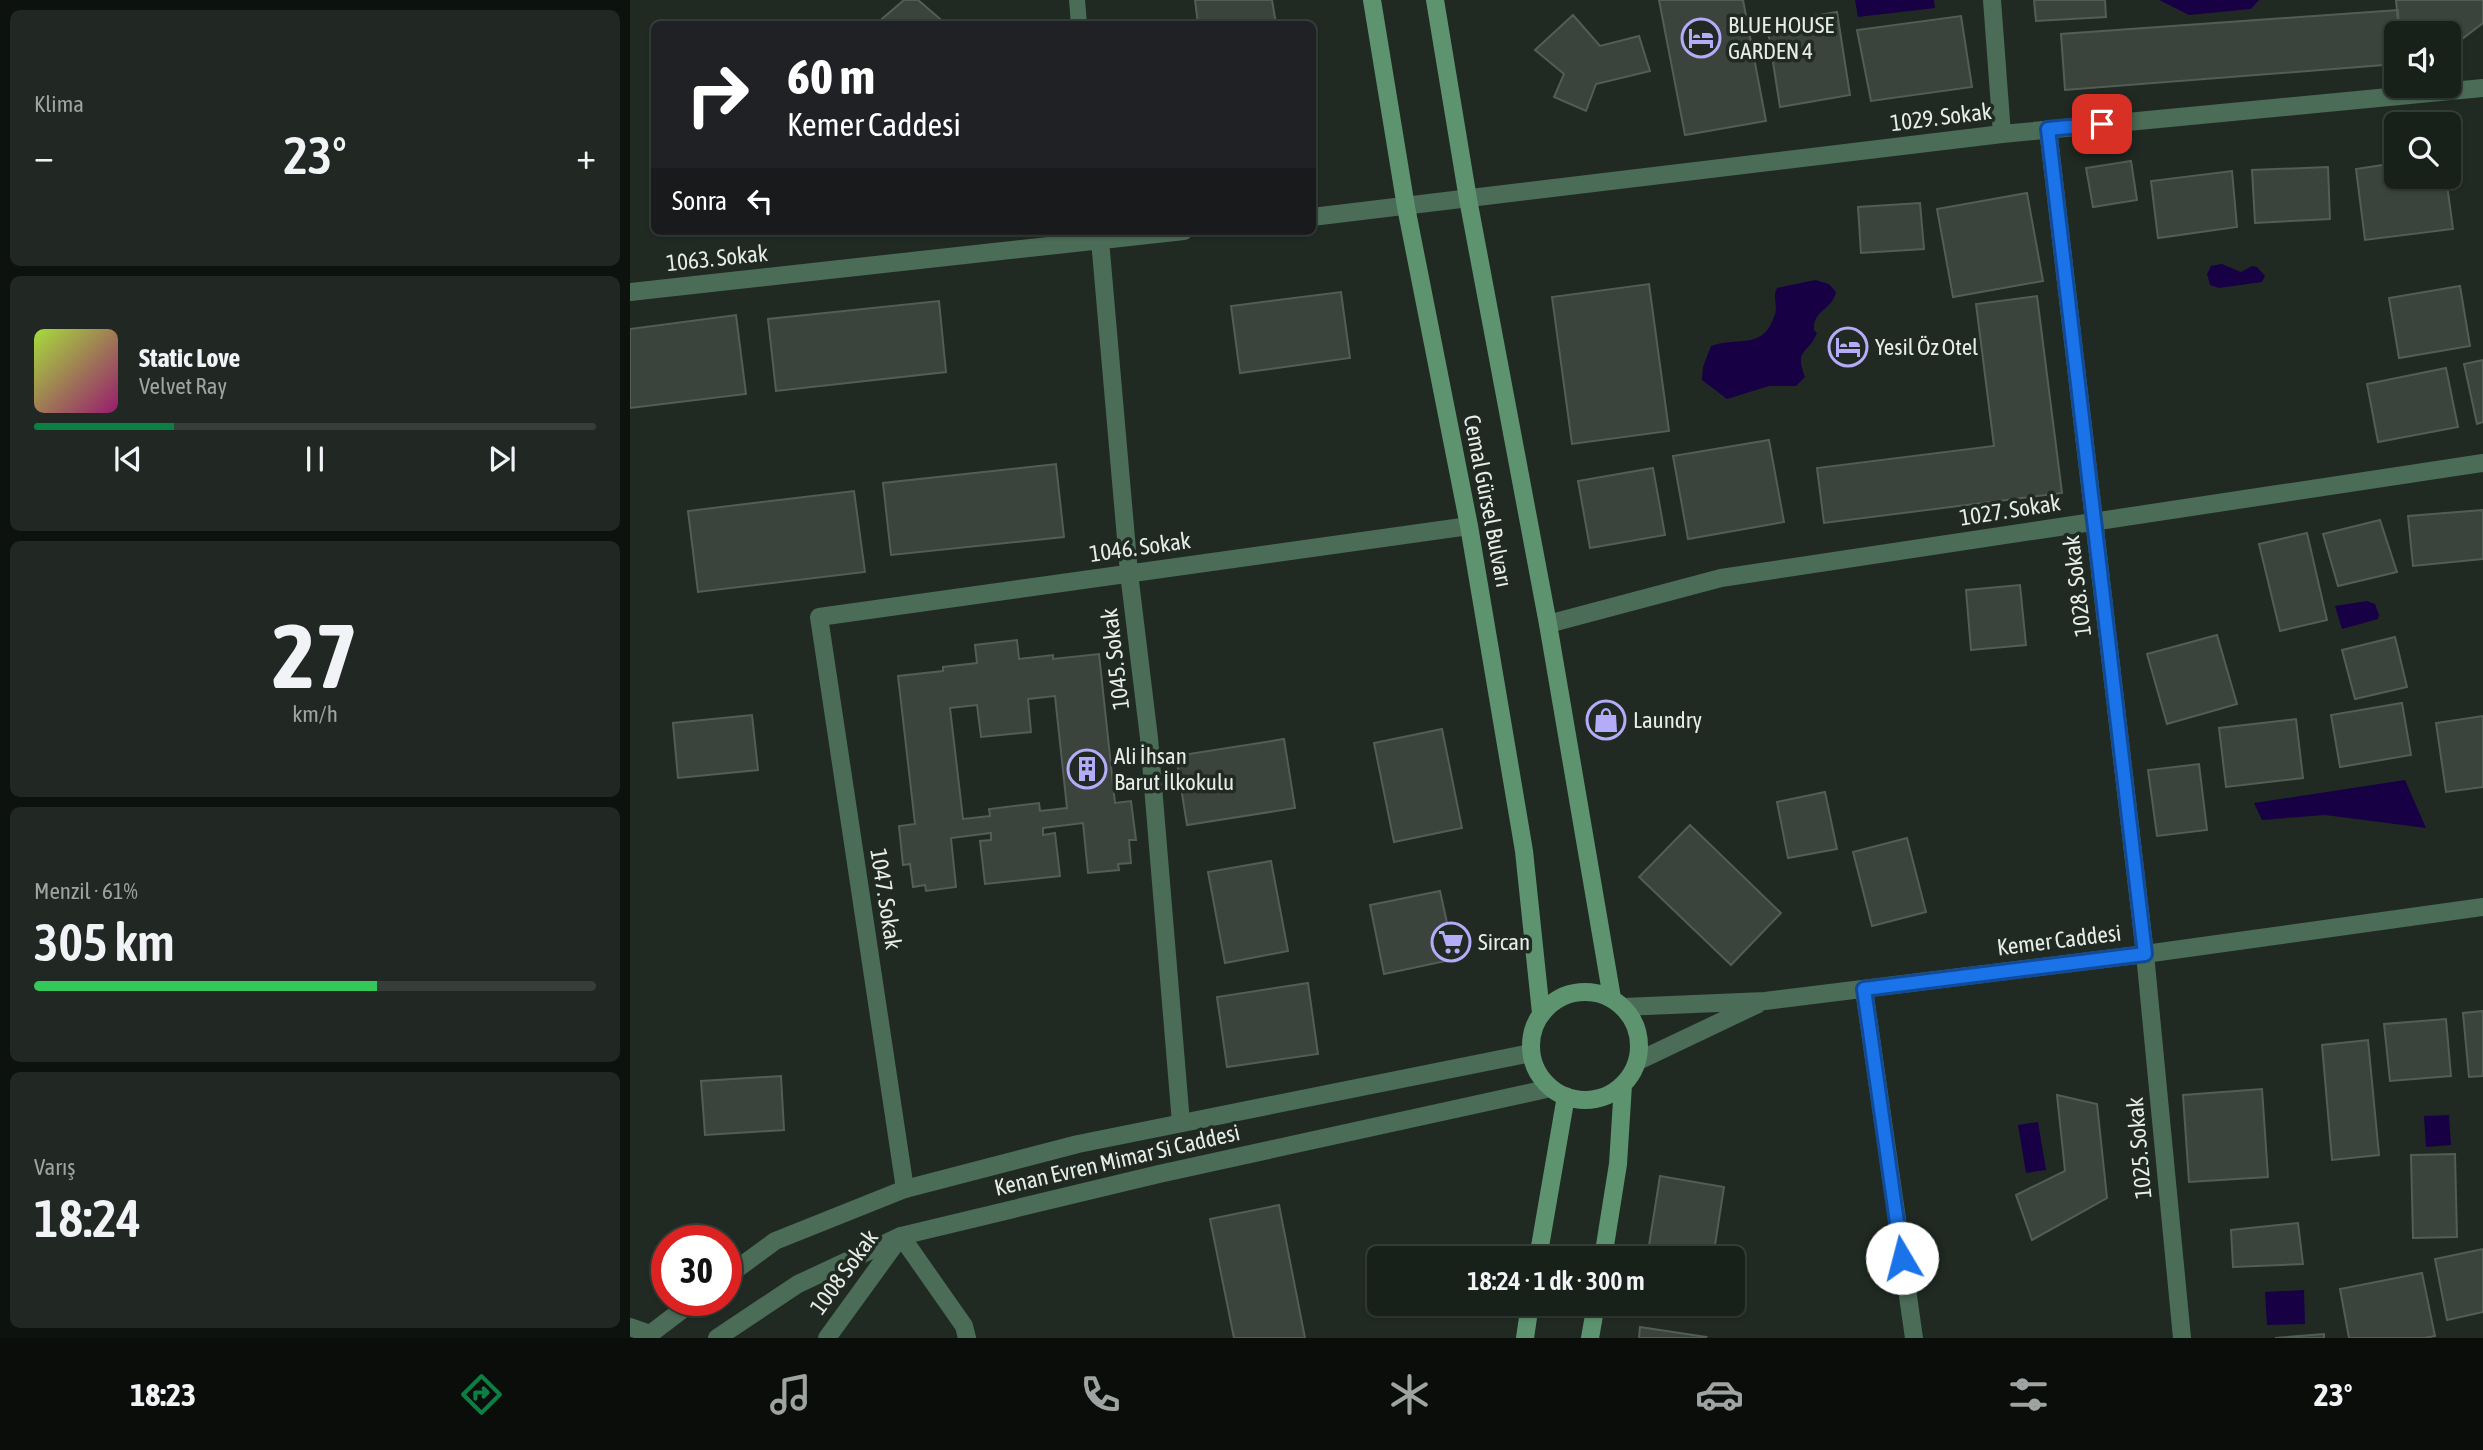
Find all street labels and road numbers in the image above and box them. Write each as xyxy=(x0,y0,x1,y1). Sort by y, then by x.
street label: 1029. Sokak xyxy=(1889,98,1993,136)
street label: 1063. Sokak xyxy=(665,240,769,276)
street label: Cemal Gürsel Bulvarı xyxy=(1459,413,1517,589)
street label: 1027. Sokak xyxy=(1958,489,2062,531)
street label: 1046. Sokak xyxy=(1088,527,1192,567)
street label: 1028. Sokak xyxy=(2058,534,2096,638)
street label: 1045. Sokak xyxy=(1096,607,1134,711)
street label: 1047. Sokak xyxy=(865,847,907,951)
street label: Kemer Caddesi xyxy=(1995,919,2123,961)
street label: 1025. Sokak xyxy=(2122,1096,2156,1200)
street label: Kenan Evren Mimar Si Caddesi xyxy=(992,1119,1242,1201)
street label: 1008 Sokak xyxy=(805,1225,883,1319)

